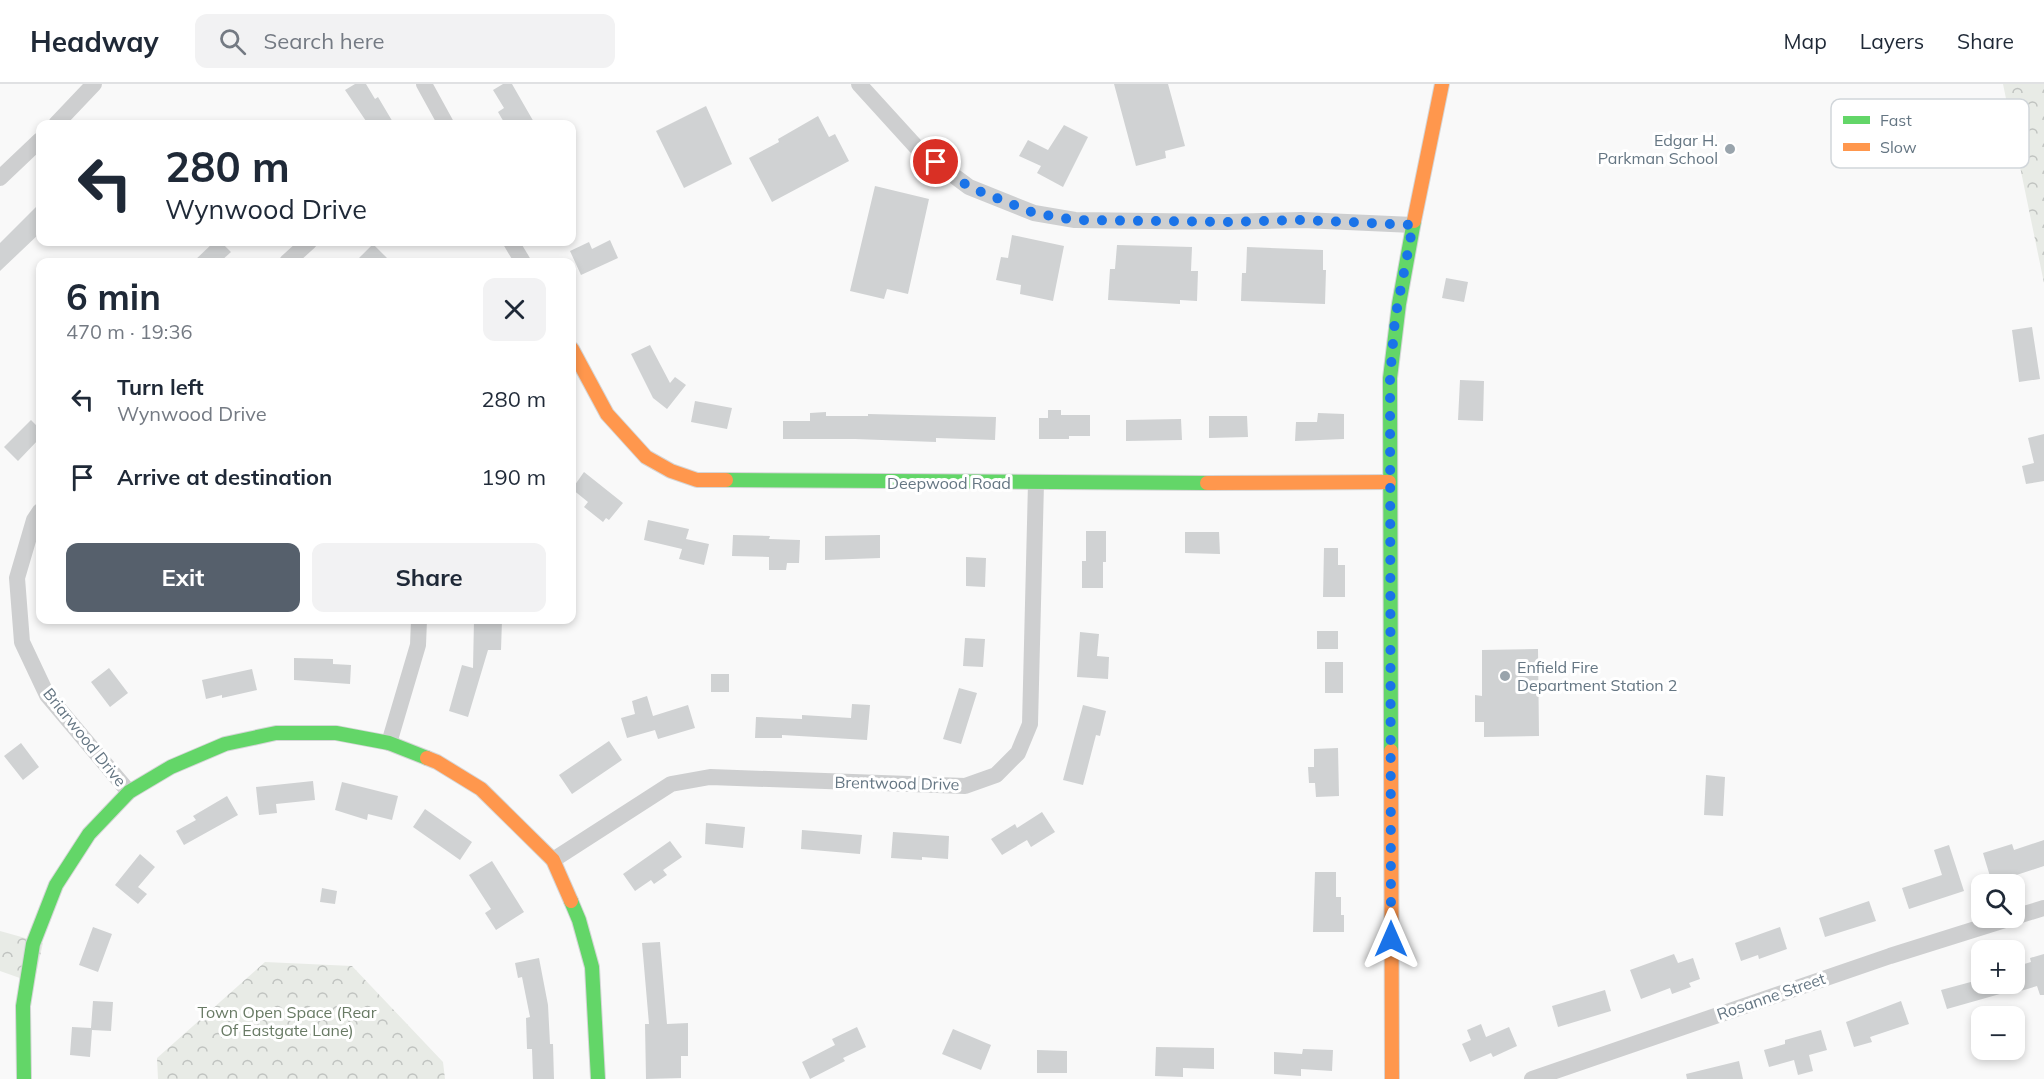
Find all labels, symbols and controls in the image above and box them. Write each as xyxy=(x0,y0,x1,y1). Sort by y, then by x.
search box xyxy=(195,14,615,68)
text: Headway xyxy=(30,24,159,59)
icon: search xyxy=(216,25,249,58)
text: Search here xyxy=(264,27,385,55)
text: Map xyxy=(1784,28,1827,54)
text: Layers xyxy=(1860,28,1924,54)
text: Share xyxy=(1957,28,2014,54)
legend xyxy=(1831,99,2029,168)
text: Fast xyxy=(1880,110,1912,130)
place label: Edgar H. Parkman School xyxy=(1598,130,1718,168)
pin xyxy=(910,136,961,187)
text: Slow xyxy=(1880,137,1917,157)
text: 280 m xyxy=(165,140,290,193)
marker: Edgar H. Parkman School xyxy=(1723,142,1737,156)
icon: left xyxy=(66,144,144,222)
icon: arrive xyxy=(919,145,952,178)
text: Wynwood Drive xyxy=(165,192,367,226)
text: 6 min xyxy=(66,274,161,319)
button: close xyxy=(483,278,546,341)
text: 470 m · 19:36 xyxy=(66,319,192,344)
text: Turn left xyxy=(117,373,204,401)
icon: left xyxy=(66,383,99,416)
text: 280 m xyxy=(481,385,546,413)
text: Wynwood Drive xyxy=(117,401,267,426)
icon: arrive xyxy=(66,461,99,494)
text: Arrive at destination xyxy=(117,463,332,491)
text: 190 m xyxy=(481,463,546,491)
street label: Deepwood Road xyxy=(887,473,1011,493)
button: Exit xyxy=(66,543,300,612)
button: Share xyxy=(312,543,546,612)
place label: Enfield Fire Department Station 2 xyxy=(1517,657,1677,695)
marker: Enfield Fire Department Station 2 xyxy=(1498,669,1512,683)
street label: Briarwood Drive xyxy=(39,684,131,790)
street label: Brentwood Drive xyxy=(834,772,960,794)
map controls xyxy=(1971,874,2025,1060)
button: search xyxy=(1971,874,2025,928)
position arrow xyxy=(1359,907,1423,971)
button: + xyxy=(1971,940,2025,994)
street label: Rosanne Street xyxy=(1714,968,1828,1024)
park label: Town Open Space (Rear Of Eastgate Lane) xyxy=(197,1002,377,1040)
button: − xyxy=(1971,1006,2025,1060)

